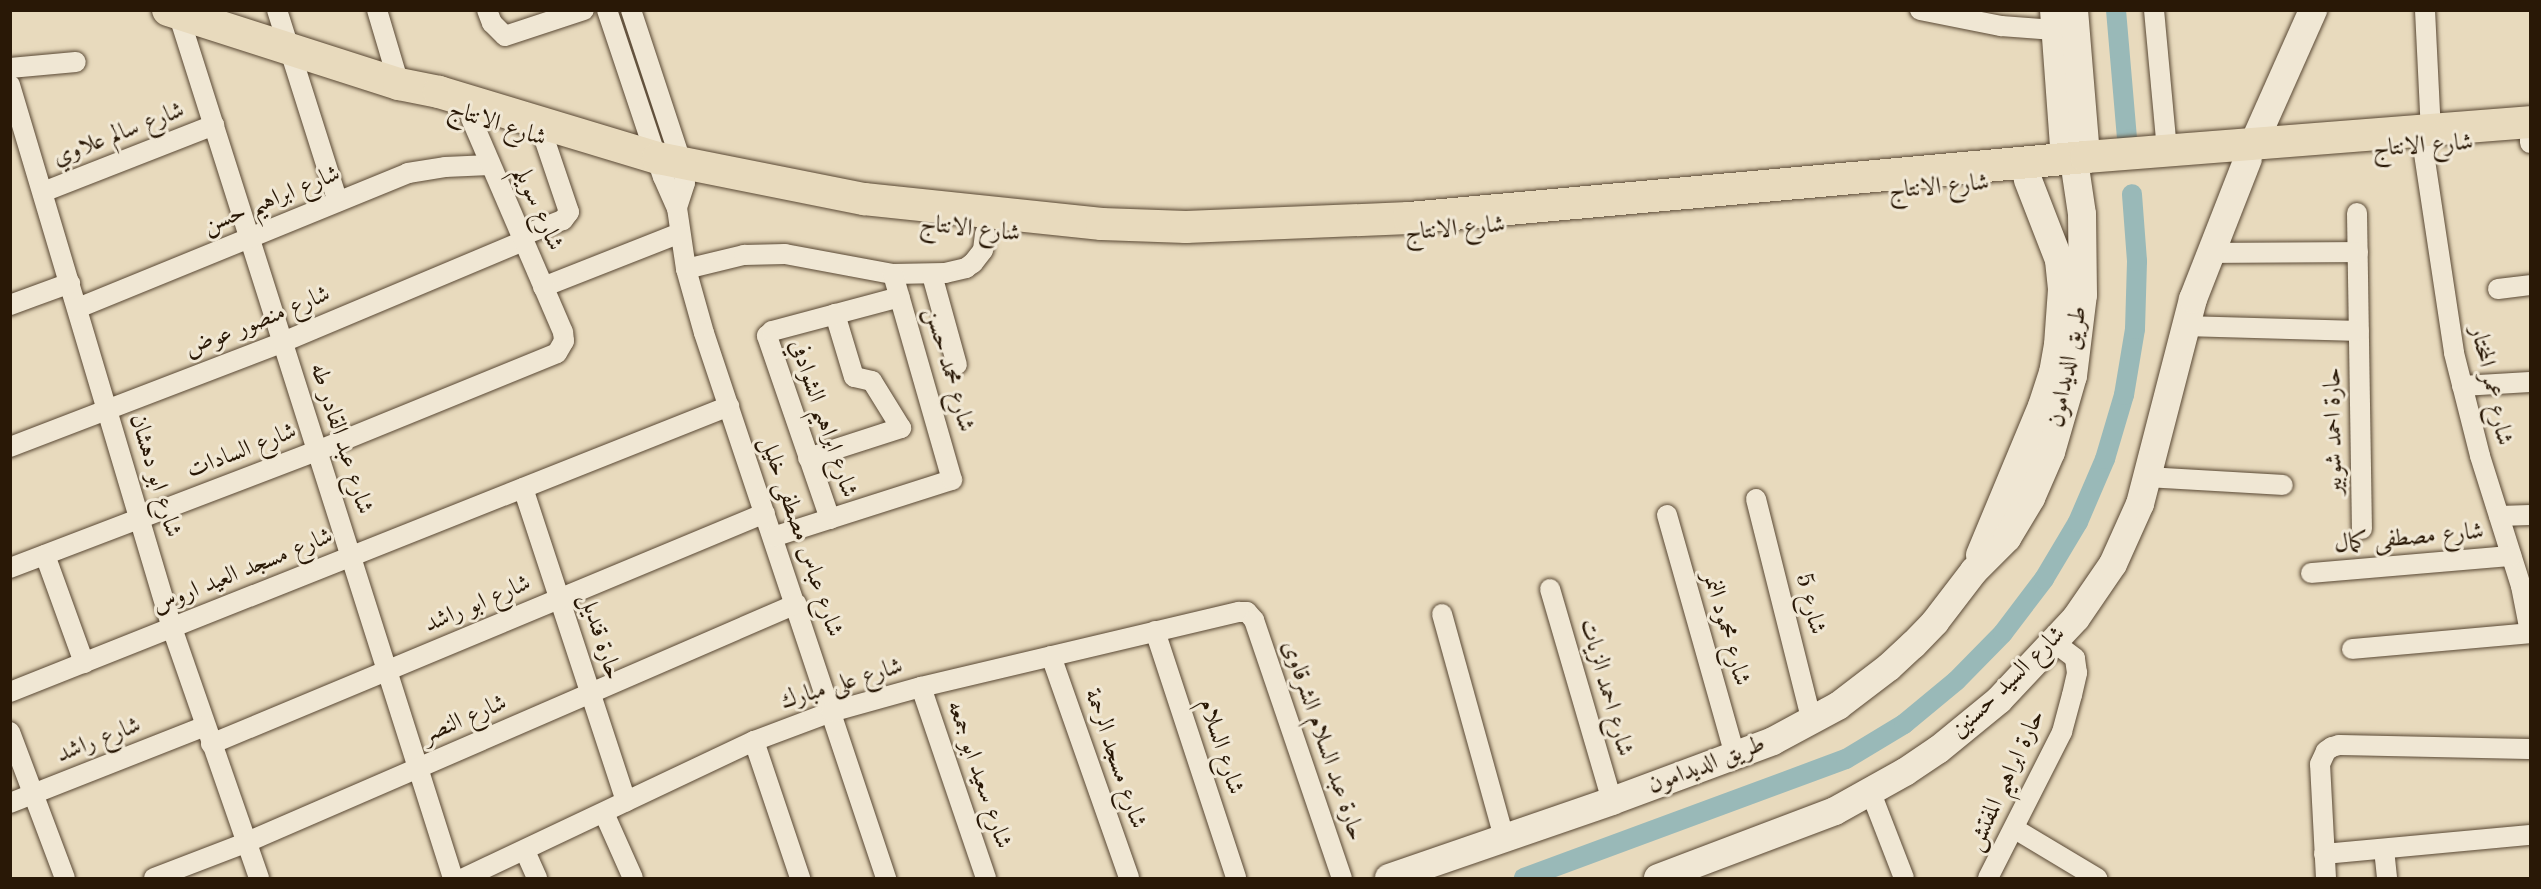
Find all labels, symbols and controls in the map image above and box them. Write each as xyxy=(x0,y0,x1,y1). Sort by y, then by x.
street label: شارع الانتاج xyxy=(445,96,549,154)
street label: شارع سالم علاوي xyxy=(49,97,189,173)
street label: شارع الانتاج xyxy=(2372,129,2474,165)
street label: شارع ابراهيم حسن xyxy=(199,160,345,242)
street label: شارع سويلم xyxy=(506,162,568,256)
street label: شارع الانتاج xyxy=(1887,169,1991,207)
street label: شارع الانتاج xyxy=(918,210,1022,250)
street label: شارع الانتاج xyxy=(1403,211,1507,249)
street label: شارع منصور عوض xyxy=(181,281,335,365)
street label: شارع محمد حسن xyxy=(917,304,979,436)
street label: طريق الديدامون xyxy=(2043,304,2095,430)
street label: شارع عمر المختار xyxy=(2462,324,2518,448)
street label: شارع ابراهيم الشوادفي xyxy=(781,336,863,502)
street label: شارع عبد القادر طه xyxy=(302,360,378,518)
street label: حارة احمد شوبير xyxy=(2319,367,2351,495)
street label: شارع ابو دهشان xyxy=(122,411,186,541)
street label: شارع السادات xyxy=(183,418,301,486)
street label: شارع عباس مصطفى خليل xyxy=(752,433,848,641)
street label: شارع مصطفى كمال xyxy=(2333,518,2485,560)
street label: شارع مسجد العيد اروس xyxy=(148,523,338,621)
street label: شارع محمود النمر xyxy=(1695,569,1755,689)
street label: شارع ابو راشد xyxy=(420,570,536,640)
street label: شارع 5 xyxy=(1787,570,1831,638)
street label: حارة قنديل xyxy=(571,590,627,684)
street label: شارع احمد الزيات xyxy=(1572,616,1638,760)
street label: شارع السيد حسنين xyxy=(1945,621,2073,745)
street label: حارة عبد السلام الشرقاوى xyxy=(1274,637,1370,845)
street label: شارع على مبارك xyxy=(777,653,907,717)
street label: شارع مسجد الرحمة xyxy=(1077,685,1151,833)
street label: شارع النصر xyxy=(418,689,512,751)
street label: شارع السلام xyxy=(1191,696,1249,798)
street label: شارع سعيد ابو جمعه xyxy=(939,697,1017,853)
street label: حارة ابراهيم المفتش xyxy=(1962,706,2052,856)
street label: شارع راشد xyxy=(53,712,145,770)
street label: طريق الديدامون xyxy=(1644,730,1770,802)

